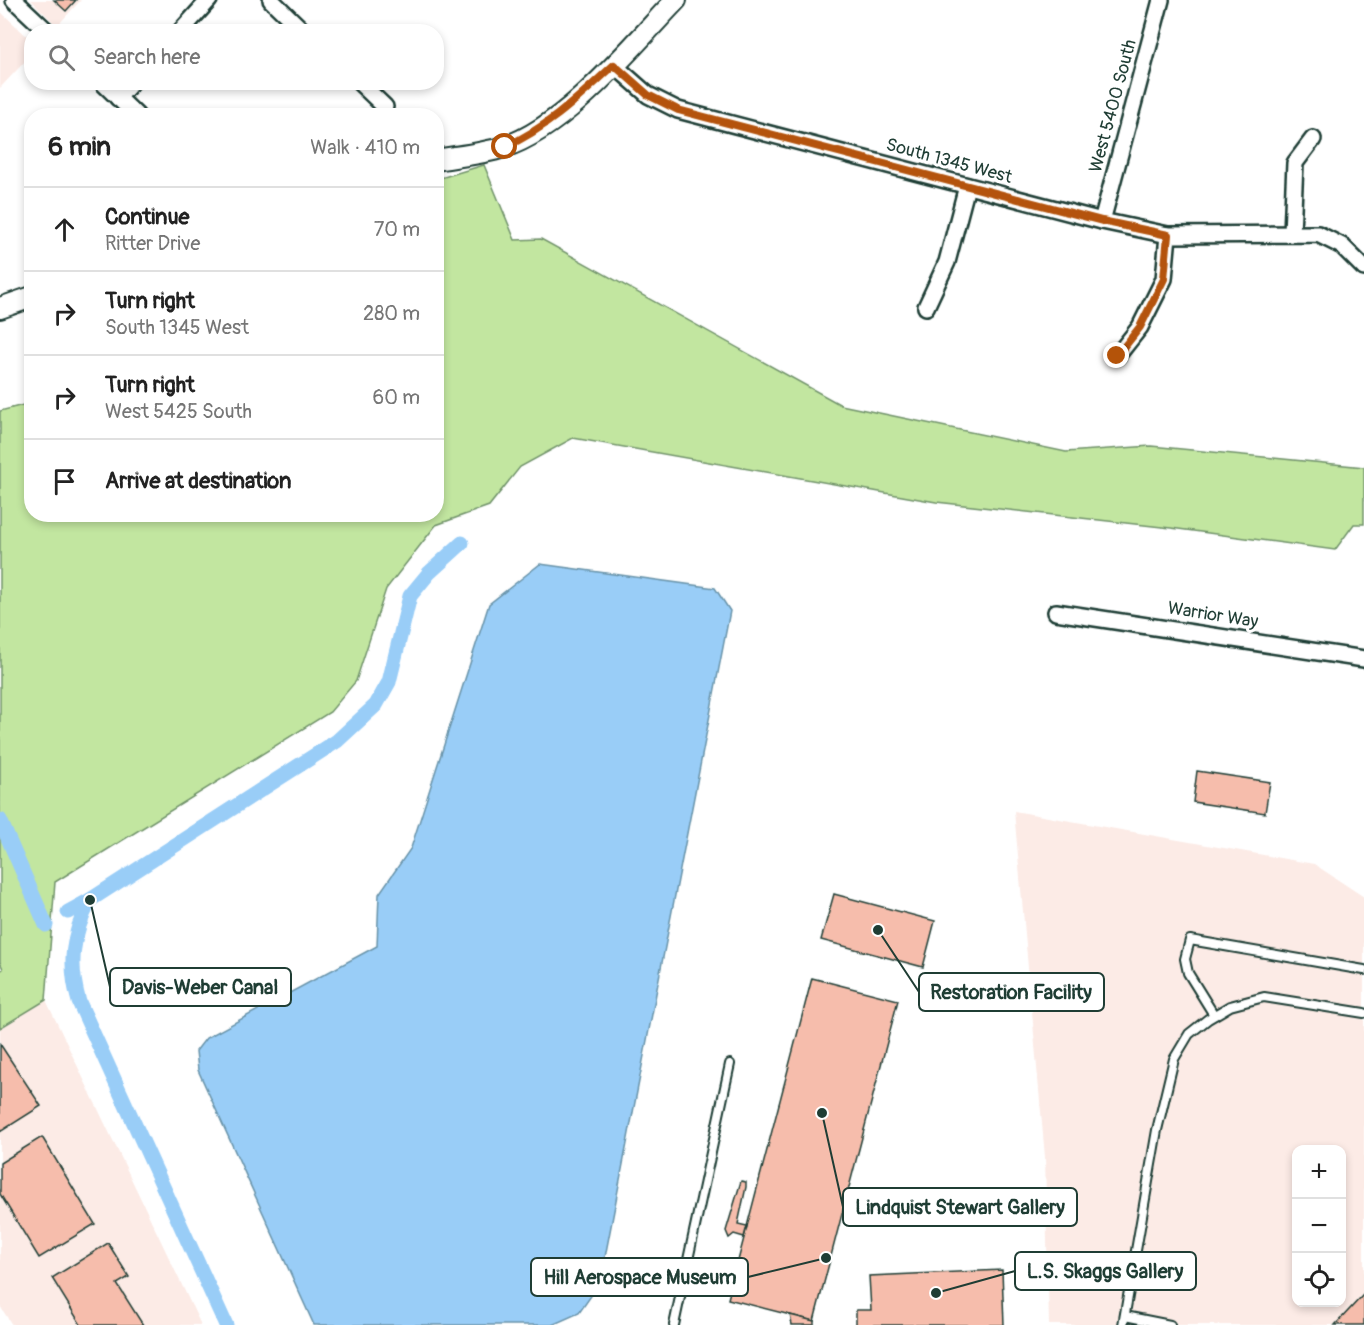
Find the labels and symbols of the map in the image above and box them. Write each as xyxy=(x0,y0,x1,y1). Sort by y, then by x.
street label: West 5400 South xyxy=(1084,37,1142,175)
route start xyxy=(491,133,517,159)
street label: South 1345 West xyxy=(883,133,1015,189)
route end xyxy=(1103,342,1129,368)
street label: Warrior Way xyxy=(1166,597,1260,634)
callout: Davis-Weber Canal xyxy=(110,968,291,1006)
callout: Restoration Facility xyxy=(919,973,1104,1011)
text: Davis-Weber Canal xyxy=(122,975,278,1000)
text: Restoration Facility xyxy=(930,980,1092,1005)
callout: Lindquist Stewart Gallery xyxy=(843,1188,1077,1226)
text: Lindquist Stewart Gallery xyxy=(855,1195,1065,1220)
callout: L.S. Skaggs Gallery xyxy=(1015,1252,1196,1290)
callout: Hill Aerospace Museum xyxy=(531,1258,748,1296)
text: L.S. Skaggs Gallery xyxy=(1027,1259,1184,1284)
text: Hill Aerospace Museum xyxy=(544,1265,737,1290)

